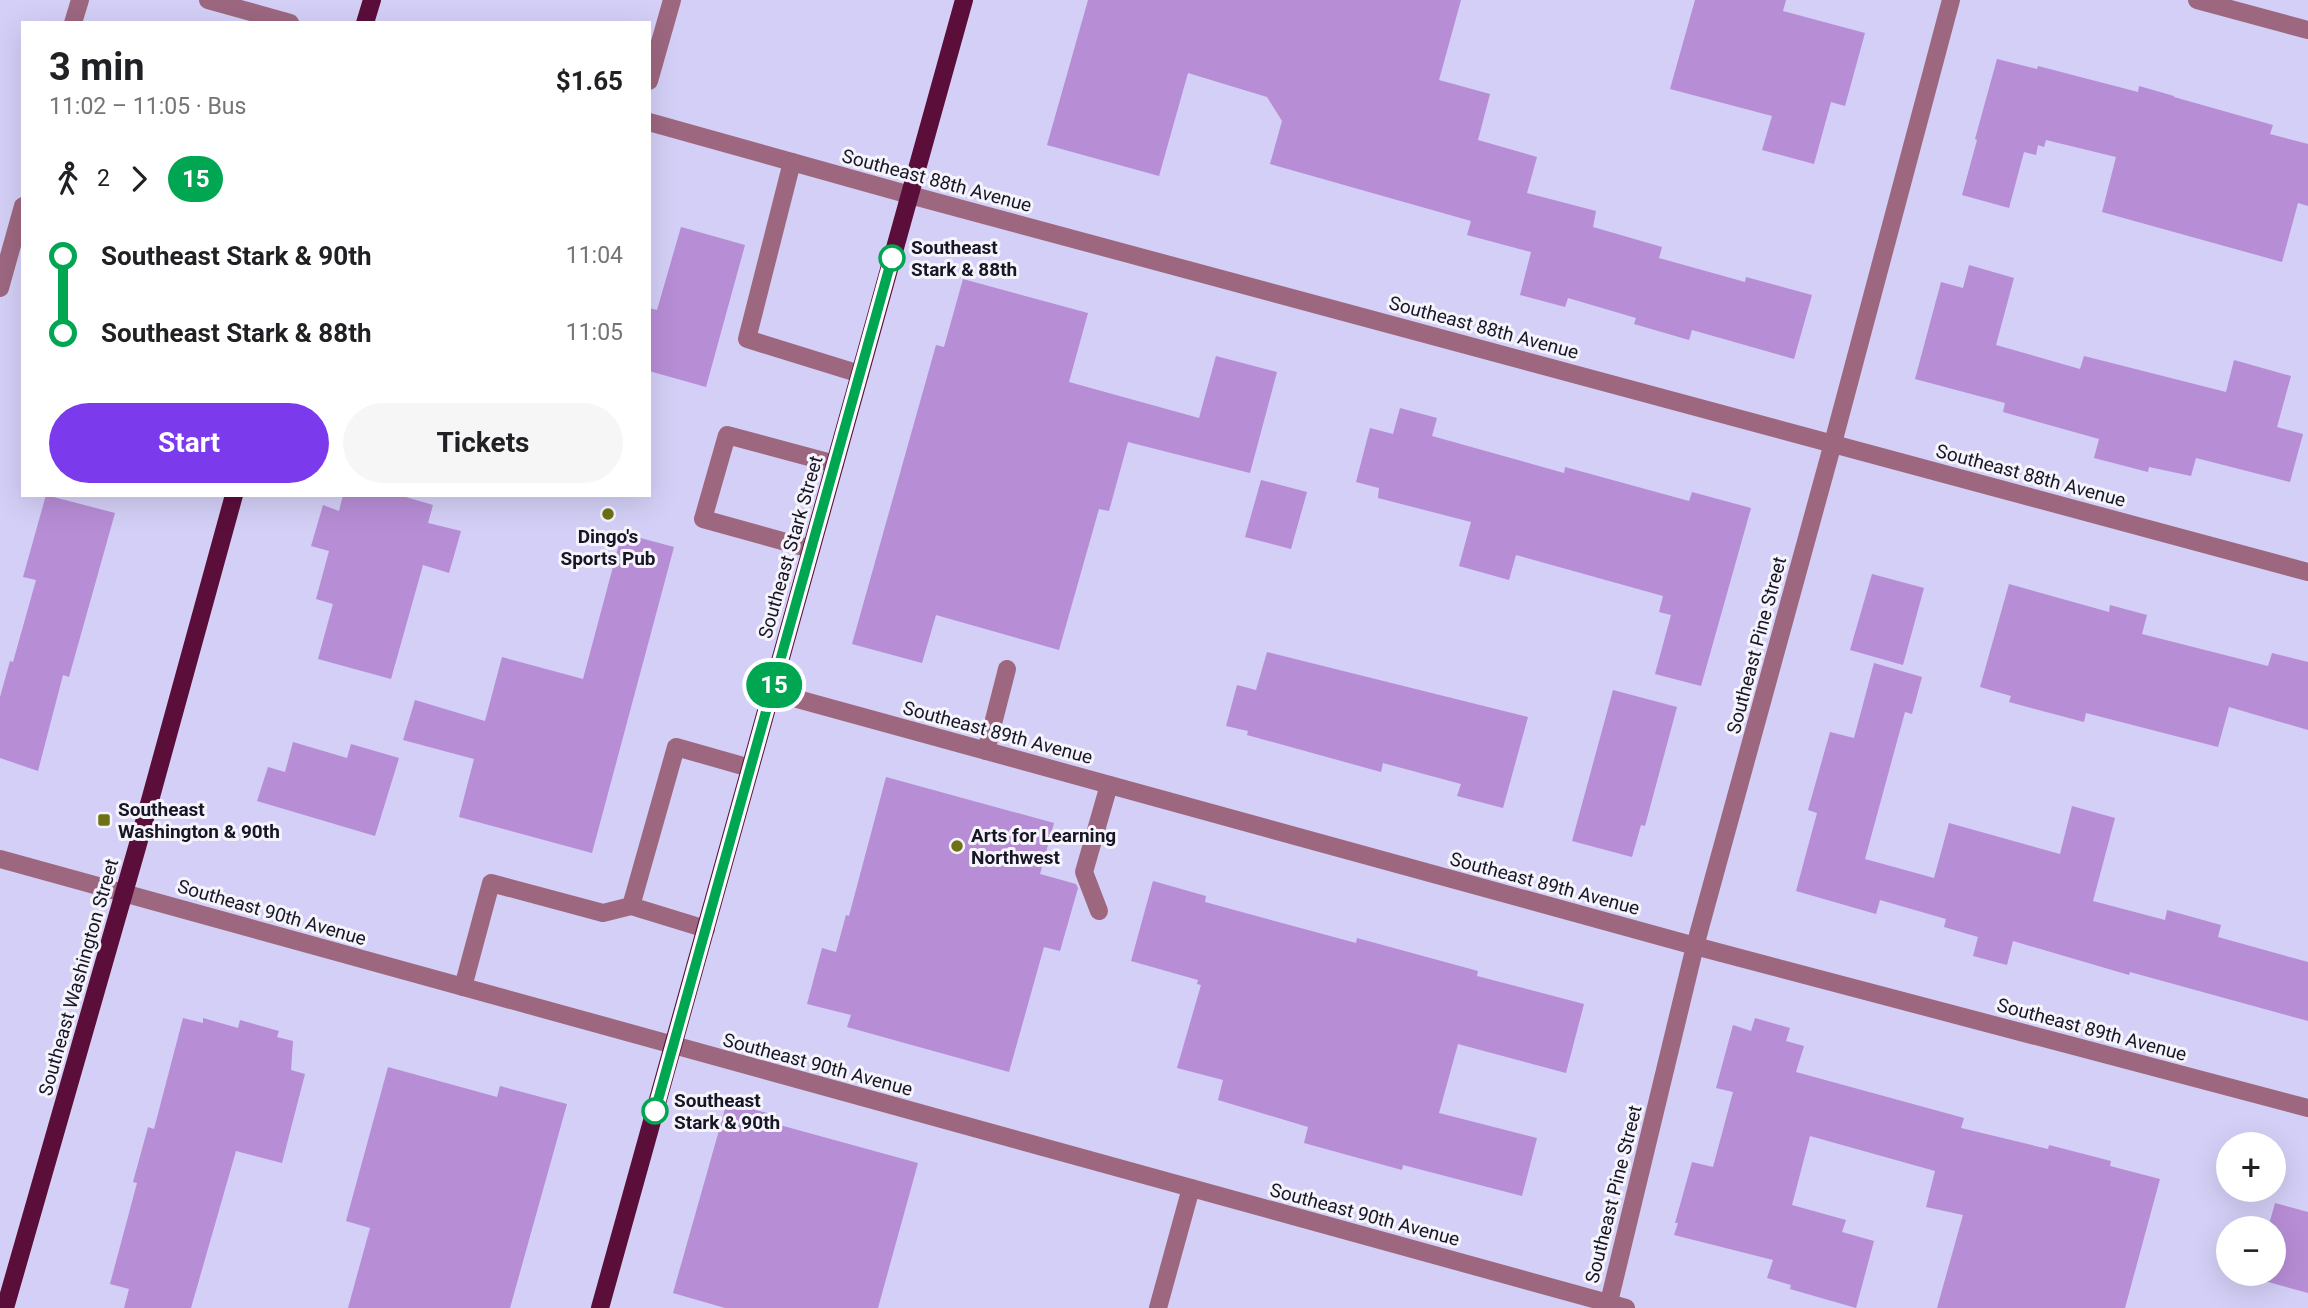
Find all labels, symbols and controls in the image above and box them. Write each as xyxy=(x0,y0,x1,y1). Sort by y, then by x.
text: 3 min xyxy=(49,45,145,89)
text: $1.65 xyxy=(556,66,623,96)
text: 11:02 – 11:05 · Bus xyxy=(49,93,246,120)
street label: Southeast 88th Avenue xyxy=(840,144,1034,217)
icon: walk xyxy=(49,160,87,198)
icon: forward xyxy=(120,160,158,198)
text: 2 xyxy=(97,165,110,192)
text: 15 xyxy=(182,165,209,193)
place label: Southeast Stark & 88th xyxy=(911,236,1017,281)
text: Southeast Stark & 90th xyxy=(101,241,372,271)
text: 11:04 xyxy=(566,242,623,269)
marker: Southeast Stark & 88th xyxy=(879,245,905,271)
street label: Southeast 88th Avenue xyxy=(1387,291,1581,364)
text: Southeast Stark & 88th xyxy=(101,318,372,348)
text: 11:05 xyxy=(566,319,623,346)
button: Start xyxy=(49,403,329,483)
button: Tickets xyxy=(343,403,623,483)
street label: Southeast 88th Avenue xyxy=(1934,439,2128,512)
street label: Southeast Stark Street xyxy=(753,453,828,641)
marker: Dingo's Sports Pub xyxy=(600,506,616,522)
place label: Dingo's Sports Pub xyxy=(560,525,656,570)
street label: Southeast Pine Street xyxy=(1722,554,1791,736)
line badge: 15 xyxy=(742,662,806,708)
text: 15 xyxy=(760,671,788,699)
street label: Southeast 89th Avenue xyxy=(901,696,1095,769)
place label: Southeast Washington & 90th xyxy=(118,798,280,843)
marker: Southeast Washington & 90th xyxy=(96,812,112,828)
place label: Arts for Learning Northwest xyxy=(971,824,1116,869)
marker: Arts for Learning Northwest xyxy=(949,838,965,854)
street label: Southeast 89th Avenue xyxy=(1448,847,1642,920)
street label: Southeast Washington Street xyxy=(34,856,123,1098)
street label: Southeast 90th Avenue xyxy=(175,875,369,950)
street label: Southeast 89th Avenue xyxy=(1995,993,2189,1066)
street label: Southeast 90th Avenue xyxy=(721,1028,915,1101)
place label: Southeast Stark & 90th xyxy=(674,1089,780,1134)
marker: Southeast Stark & 90th xyxy=(642,1098,668,1124)
street label: Southeast Pine Street xyxy=(1580,1103,1647,1285)
map controls xyxy=(2216,1132,2286,1286)
button: + xyxy=(2216,1132,2286,1202)
street label: Southeast 90th Avenue xyxy=(1268,1178,1462,1251)
button: − xyxy=(2216,1216,2286,1286)

